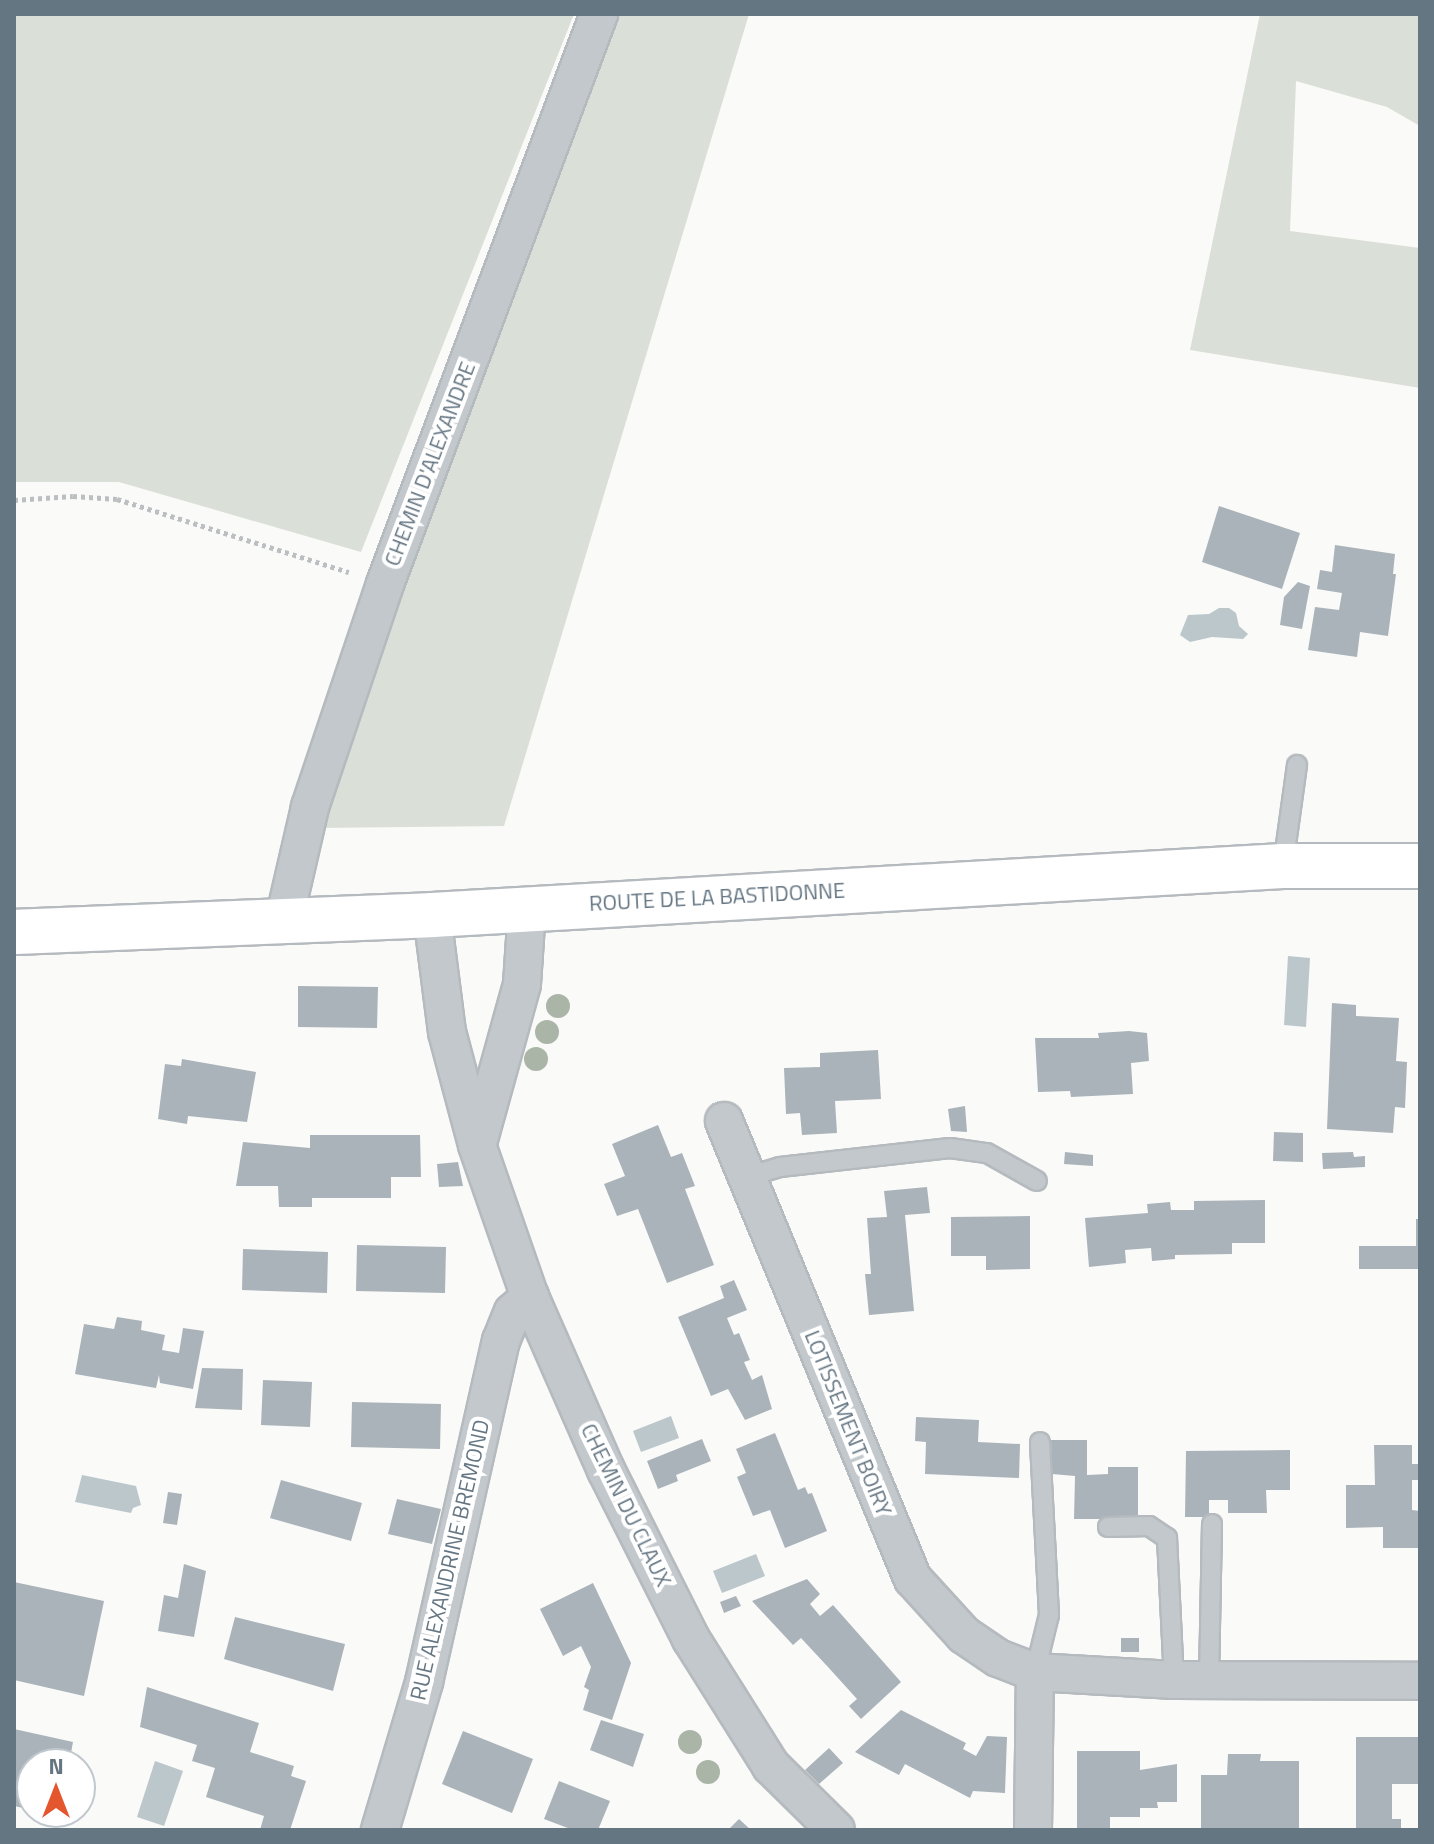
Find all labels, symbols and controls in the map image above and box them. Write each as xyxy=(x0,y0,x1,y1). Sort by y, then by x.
street label: CHEMIN D'ALEXANDRE xyxy=(379,358,481,570)
street label: ROUTE DE LA BASTIDONNE xyxy=(588,877,846,917)
street label: LOTISSEMENT BOIRY xyxy=(799,1326,897,1520)
street label: RUE ALEXANDRINE BREMOND xyxy=(405,1417,495,1703)
street label: CHEMIN DU CLAUX xyxy=(575,1419,677,1591)
north arrow xyxy=(16,1748,96,1828)
text: N xyxy=(48,1749,64,1783)

